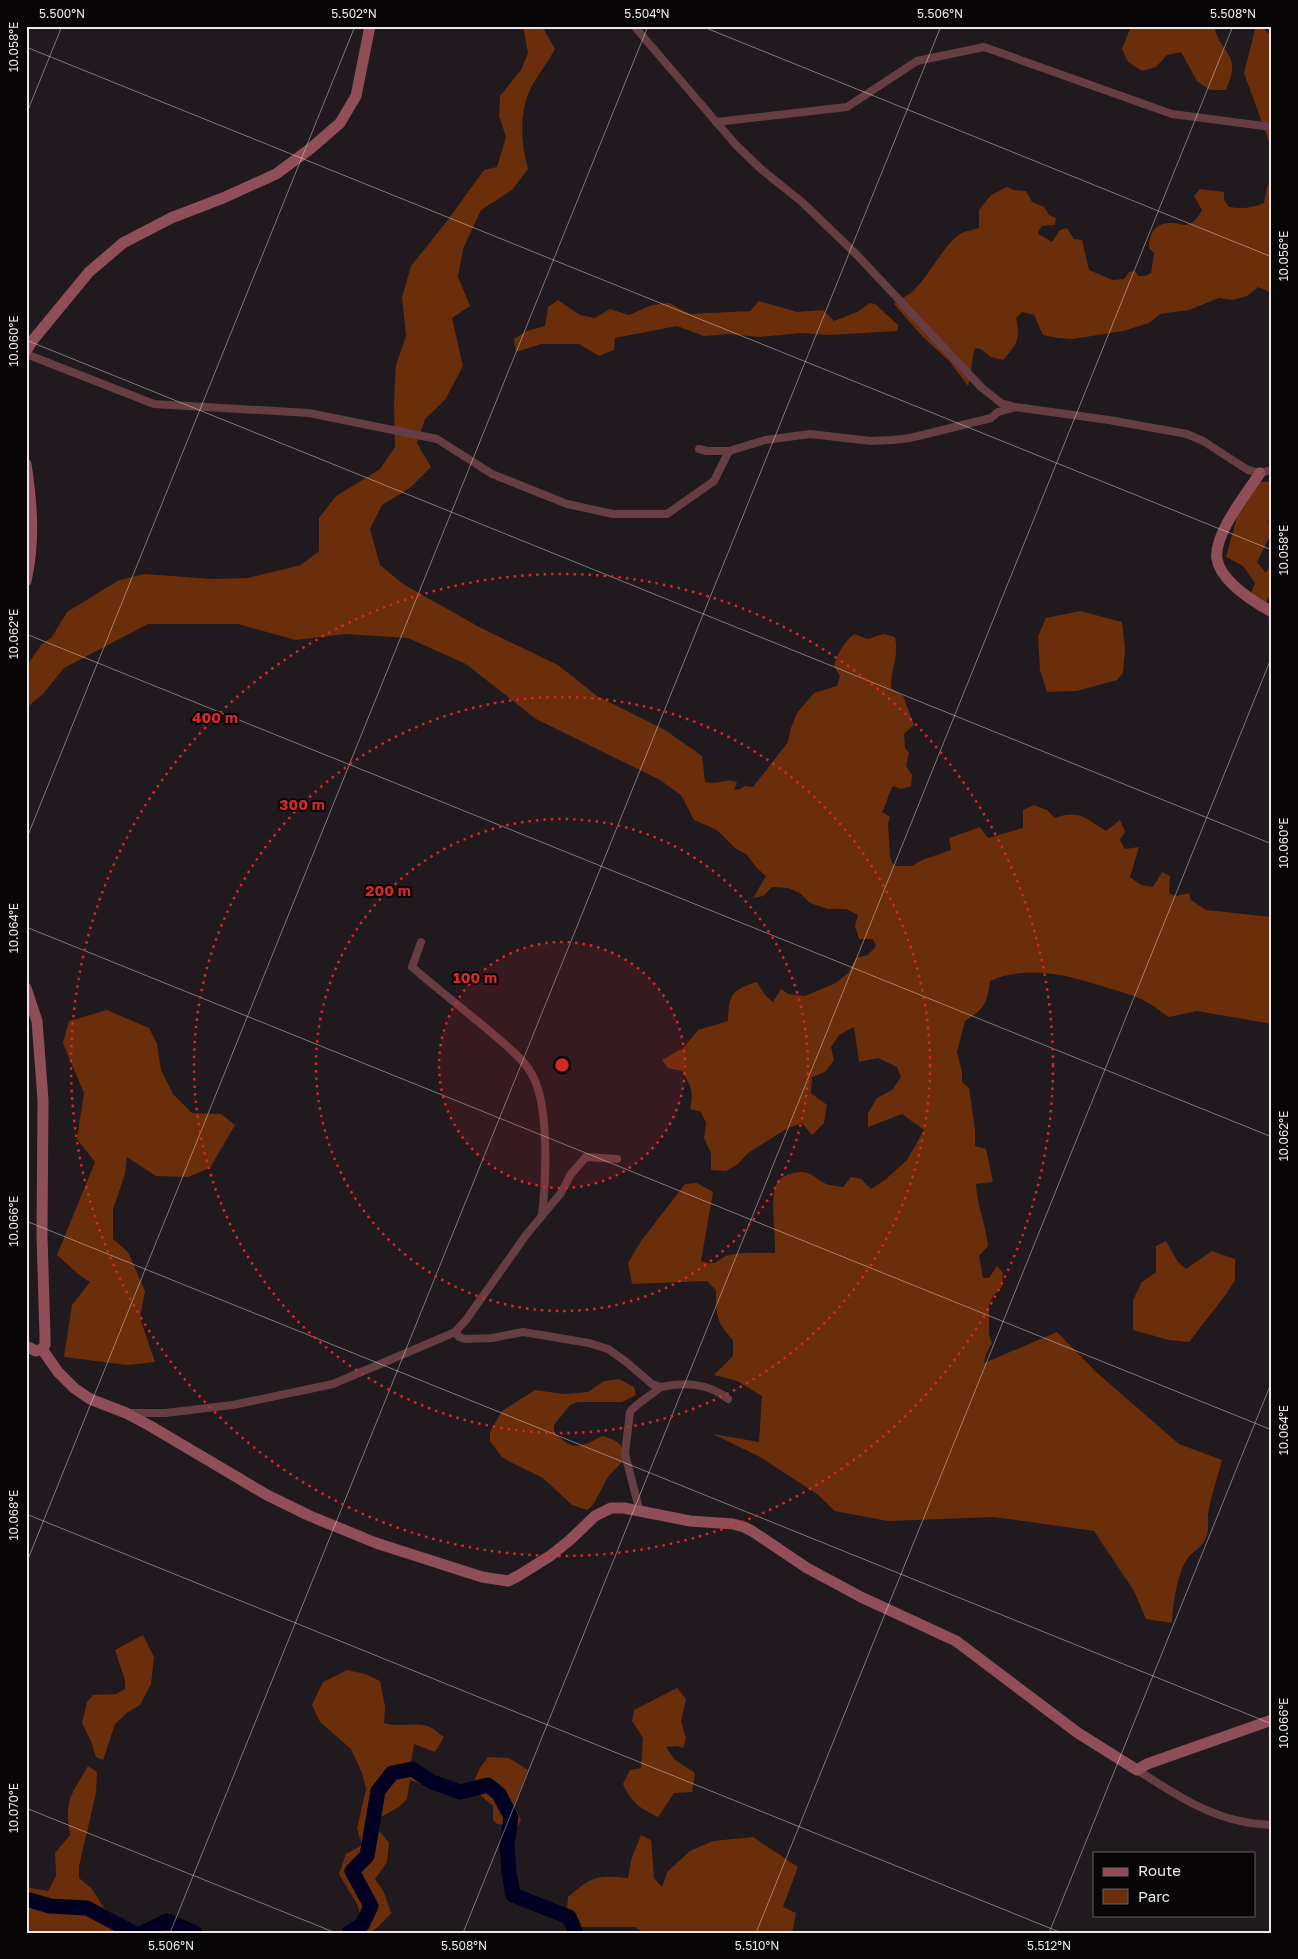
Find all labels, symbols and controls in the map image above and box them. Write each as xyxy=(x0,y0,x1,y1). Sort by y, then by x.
text: 5.500°N xyxy=(39,6,85,21)
text: 5.502°N xyxy=(331,6,377,21)
text: 5.504°N xyxy=(624,6,670,21)
text: 5.506°N xyxy=(917,6,963,21)
text: 5.508°N xyxy=(1210,6,1256,21)
text: 10.058°E xyxy=(6,22,21,72)
text: 10.056°E xyxy=(1276,231,1291,281)
text: 10.060°E xyxy=(6,315,21,367)
text: 10.058°E xyxy=(1276,525,1291,575)
text: 10.062°E xyxy=(6,609,21,659)
text: 400 m xyxy=(192,708,238,726)
text: 300 m xyxy=(279,795,325,813)
text: 10.060°E xyxy=(1276,817,1291,869)
text: 200 m xyxy=(365,881,411,899)
text: 10.064°E xyxy=(6,903,21,953)
text: 100 m xyxy=(453,968,497,986)
centre of rings xyxy=(553,1056,571,1074)
text: 10.062°E xyxy=(1276,1111,1291,1161)
text: 10.066°E xyxy=(6,1196,21,1246)
text: 10.064°E xyxy=(1276,1405,1291,1455)
text: 10.068°E xyxy=(6,1490,21,1540)
text: 10.066°E xyxy=(1276,1698,1291,1748)
text: 10.070°E xyxy=(6,1783,21,1833)
legend xyxy=(1093,1852,1256,1916)
text: Route xyxy=(1138,1861,1181,1879)
text: Parc xyxy=(1138,1887,1170,1905)
text: 5.506°N xyxy=(148,1938,194,1953)
text: 5.508°N xyxy=(441,1938,487,1953)
text: 5.510°N xyxy=(735,1938,779,1953)
text: 5.512°N xyxy=(1027,1938,1071,1953)

